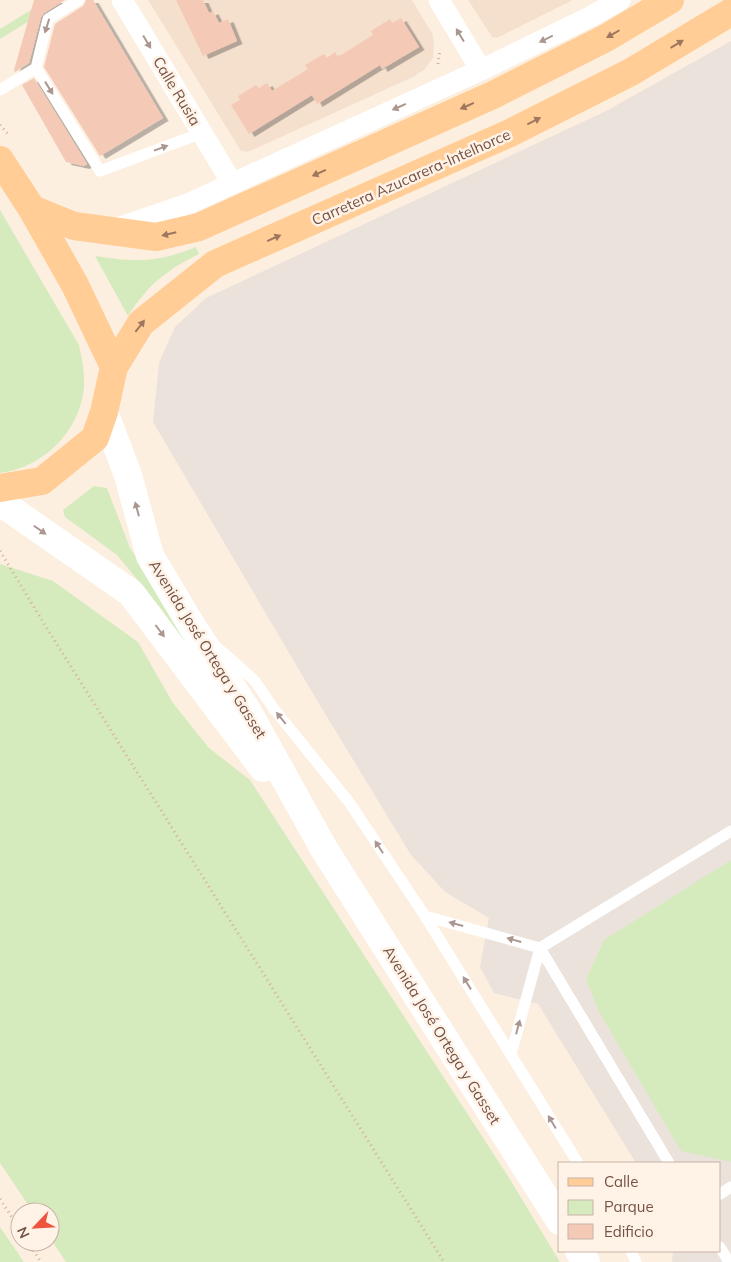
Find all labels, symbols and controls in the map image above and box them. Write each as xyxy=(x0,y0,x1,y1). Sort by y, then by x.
one-way arrow xyxy=(42,19,50,34)
one-way arrow xyxy=(455,29,464,42)
one-way arrow xyxy=(606,29,619,38)
one-way arrow xyxy=(143,35,152,48)
one-way arrow xyxy=(539,35,553,43)
one-way arrow xyxy=(671,40,684,49)
street label: Calle Rusia xyxy=(149,53,205,129)
one-way arrow xyxy=(44,82,53,95)
one-way arrow xyxy=(460,102,474,110)
one-way arrow xyxy=(392,104,406,112)
one-way arrow xyxy=(527,117,541,125)
street label: Carretera Azucarera-Intelhorce xyxy=(309,125,513,229)
one-way arrow xyxy=(154,144,169,151)
one-way arrow xyxy=(312,169,326,177)
one-way arrow xyxy=(162,230,177,238)
one-way arrow xyxy=(267,234,281,242)
one-way arrow xyxy=(135,319,145,333)
one-way arrow xyxy=(133,502,141,517)
one-way arrow xyxy=(33,525,47,535)
street label: Avenida José Ortega y Gasset xyxy=(145,556,271,742)
one-way arrow xyxy=(155,624,166,637)
one-way arrow xyxy=(275,711,286,724)
one-way arrow xyxy=(374,840,384,853)
one-way arrow xyxy=(448,920,464,928)
one-way arrow xyxy=(506,936,521,944)
street label: Avenida José Ortega y Gasset xyxy=(379,942,505,1128)
one-way arrow xyxy=(462,977,472,990)
one-way arrow xyxy=(514,1020,522,1035)
one-way arrow xyxy=(548,1115,557,1128)
legend xyxy=(558,1162,721,1252)
text: Calle xyxy=(604,1172,638,1191)
text: Parque xyxy=(604,1197,654,1216)
north arrow xyxy=(10,1202,60,1252)
text: Edificio xyxy=(604,1222,654,1241)
text: N xyxy=(13,1224,34,1241)

